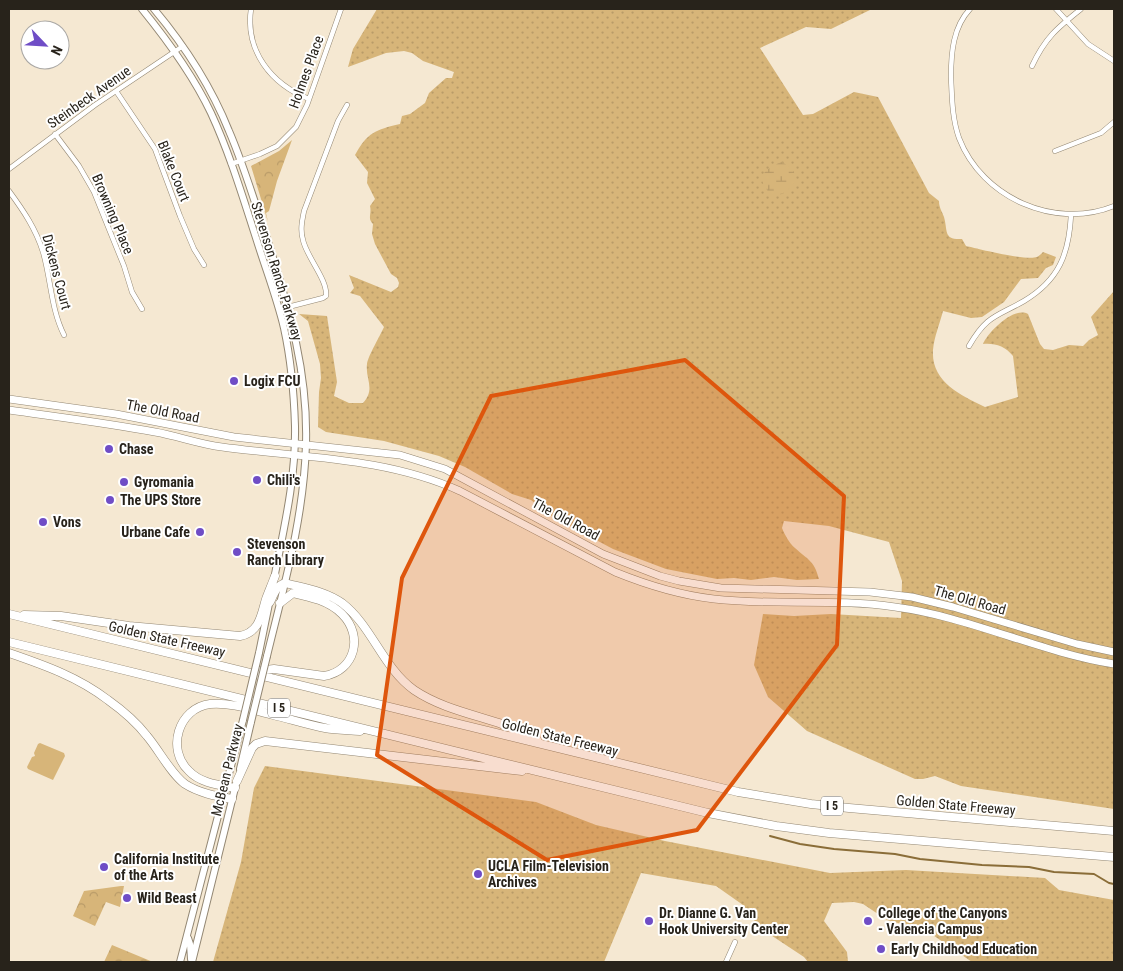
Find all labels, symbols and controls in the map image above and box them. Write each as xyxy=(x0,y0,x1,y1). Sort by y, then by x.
north arrow xyxy=(20,20,70,70)
street label: Holmes Place xyxy=(285,33,327,111)
text: N xyxy=(48,43,66,58)
street label: Steinbeck Avenue xyxy=(44,62,134,132)
street label: Blake Court xyxy=(155,138,193,204)
street label: Browning Place xyxy=(89,172,137,257)
street label: Stevenson Ranch Parkway xyxy=(248,200,306,343)
street label: Dickens Court xyxy=(39,233,75,311)
place label: Logix FCU xyxy=(244,373,300,389)
marker: Logix FCU xyxy=(228,375,240,387)
street label: The Old Road xyxy=(125,396,201,426)
place label: Chase xyxy=(119,441,154,457)
marker: Chase xyxy=(103,443,115,455)
place label: Chili's xyxy=(267,472,300,488)
place label: Gyromania xyxy=(134,474,194,490)
marker: Chili's xyxy=(251,474,263,486)
marker: Gyromania xyxy=(118,476,130,488)
place label: The UPS Store xyxy=(120,492,201,508)
marker: The UPS Store xyxy=(104,494,116,506)
street label: The Old Road xyxy=(530,495,602,543)
place label: Vons xyxy=(53,514,81,530)
marker: Vons xyxy=(37,516,49,528)
place label: Urbane Cafe xyxy=(121,524,190,540)
marker: Urbane Cafe xyxy=(194,526,206,538)
place label: Stevenson Ranch Library xyxy=(247,536,325,568)
marker: Stevenson Ranch Library xyxy=(231,546,243,558)
street label: The Old Road xyxy=(932,582,1008,618)
street label: Golden State Freeway xyxy=(107,618,227,660)
road number: I 5 xyxy=(268,698,290,718)
street label: Golden State Freeway xyxy=(500,715,620,759)
street label: McBean Parkway xyxy=(208,722,246,818)
street label: Golden State Freeway xyxy=(896,792,1016,818)
road number: I 5 xyxy=(821,796,843,816)
place label: California Institute of the Arts xyxy=(114,851,219,883)
place label: UCLA Film-Television Archives xyxy=(488,858,609,890)
marker: California Institute of the Arts xyxy=(98,861,110,873)
marker: UCLA Film-Television Archives xyxy=(472,868,484,880)
place label: Wild Beast xyxy=(137,890,197,906)
marker: Wild Beast xyxy=(121,892,133,904)
place label: Dr. Dianne G. Van Hook University Center xyxy=(659,905,789,937)
place label: College of the Canyons - Valencia Campus xyxy=(878,905,1007,937)
marker: Dr. Dianne G. Van Hook University Center xyxy=(643,915,655,927)
marker: College of the Canyons - Valencia Campus xyxy=(862,915,874,927)
place label: Early Childhood Education xyxy=(891,941,1037,957)
marker: Early Childhood Education xyxy=(875,943,887,955)

